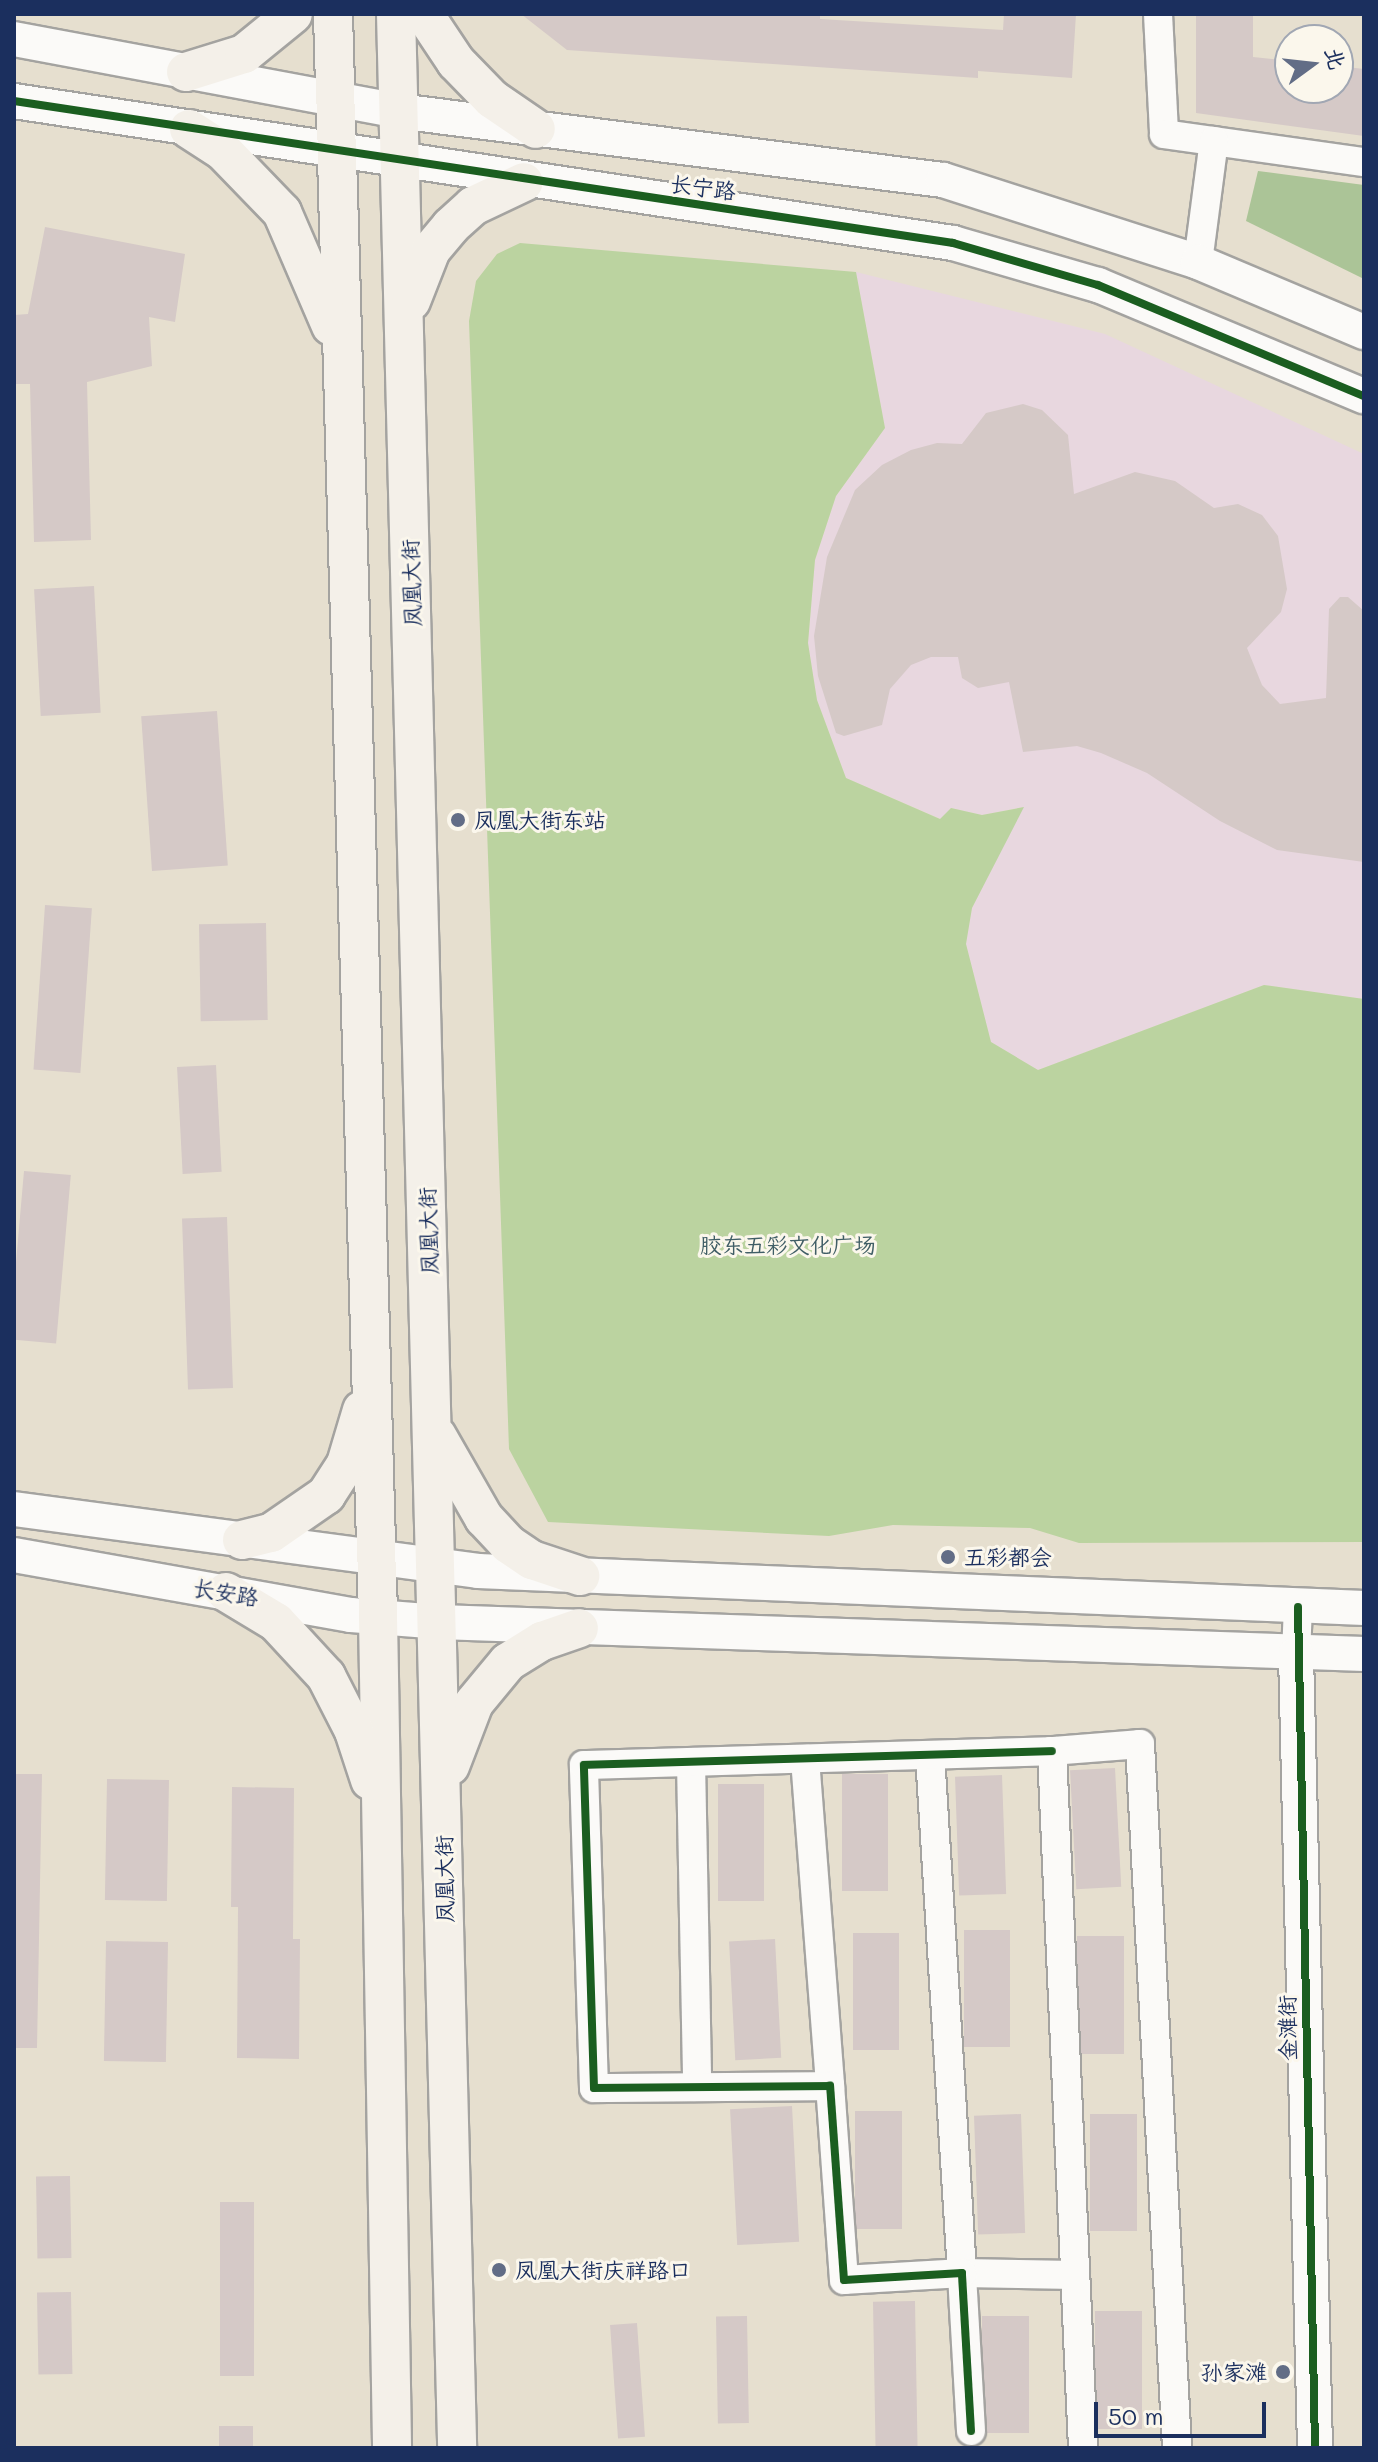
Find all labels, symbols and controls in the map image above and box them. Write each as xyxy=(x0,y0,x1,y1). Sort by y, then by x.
north arrow xyxy=(1274,24,1354,104)
text: 北 xyxy=(1319,44,1353,73)
street label: 长宁路 xyxy=(669,170,737,204)
street label: 凤凰大街 xyxy=(396,539,426,627)
place label: 凤凰大街东站 xyxy=(474,807,606,833)
marker: 凤凰大街东站 xyxy=(449,811,467,829)
street label: 凤凰大街 xyxy=(413,1187,443,1275)
park label: 胶东五彩文化广场 xyxy=(700,1232,876,1258)
place label: 五彩都会 xyxy=(964,1544,1052,1570)
marker: 五彩都会 xyxy=(939,1548,957,1566)
street label: 长安路 xyxy=(191,1573,261,1611)
street label: 凤凰大街 xyxy=(430,1835,458,1923)
street label: 金滩街 xyxy=(1273,1995,1301,2061)
place label: 凤凰大街庆祥路口 xyxy=(515,2257,691,2283)
marker: 凤凰大街庆祥路口 xyxy=(490,2261,508,2279)
place label: 孙家滩 xyxy=(1201,2359,1267,2385)
marker: 孙家滩 xyxy=(1274,2363,1292,2381)
scale bar xyxy=(1098,2386,1270,2436)
text: 50 m xyxy=(1108,2400,1164,2431)

